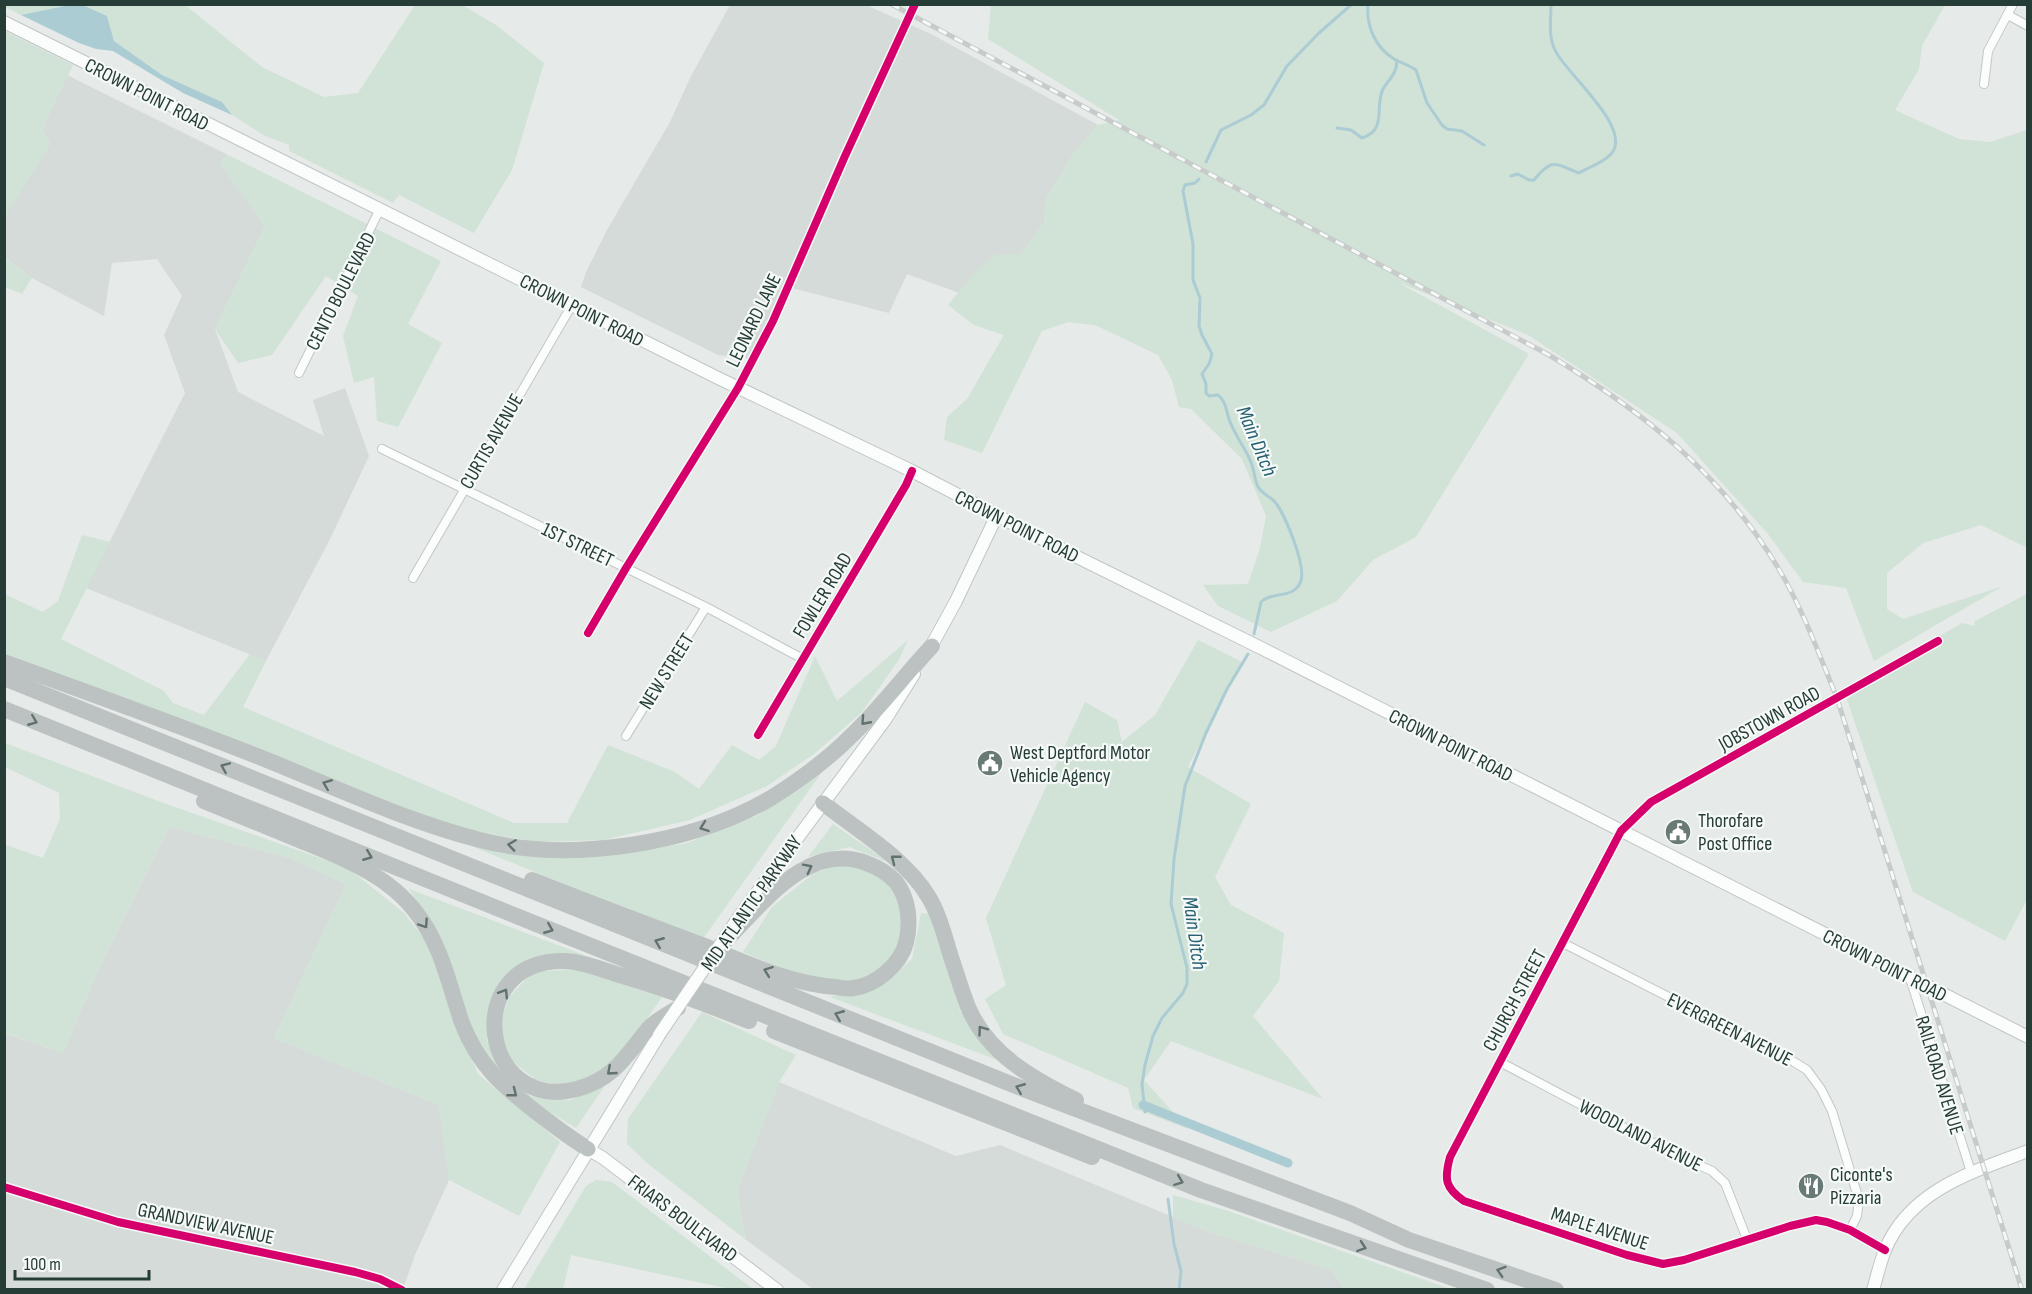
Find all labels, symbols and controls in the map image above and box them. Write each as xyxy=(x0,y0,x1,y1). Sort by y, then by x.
street label: CROWN POINT ROAD xyxy=(80,53,213,136)
street label: CENTO BOULEVARD xyxy=(301,228,381,355)
street label: CROWN POINT ROAD xyxy=(515,269,648,352)
street label: LEONARD LANE xyxy=(721,270,787,371)
street label: CURTIS AVENUE xyxy=(455,390,529,493)
water label: Main Ditch xyxy=(1231,402,1283,480)
street label: CROWN POINT ROAD xyxy=(950,485,1083,568)
street label: 1ST STREET xyxy=(538,517,617,573)
street label: FOWLER ROAD xyxy=(788,548,858,643)
street label: NEW STREET xyxy=(634,629,700,714)
street label: JOBSTOWN ROAD xyxy=(1714,681,1824,757)
street label: CROWN POINT ROAD xyxy=(1384,704,1517,787)
one-way arrow xyxy=(27,713,38,726)
one-way arrow xyxy=(861,714,872,725)
place label: West Deptford Motor Vehicle Agency xyxy=(1010,741,1150,788)
public building icon: West Deptford Motor Vehicle Agency xyxy=(975,748,1005,778)
one-way arrow xyxy=(220,762,231,774)
one-way arrow xyxy=(322,779,333,791)
place label: Thorofare Post Office xyxy=(1698,809,1772,856)
public building icon: Thorofare Post Office xyxy=(1663,817,1693,847)
one-way arrow xyxy=(699,819,710,832)
street label: MID ATLANTIC PARKWAY xyxy=(696,831,808,976)
one-way arrow xyxy=(507,839,516,851)
one-way arrow xyxy=(362,849,373,861)
one-way arrow xyxy=(891,856,902,867)
one-way arrow xyxy=(802,863,813,875)
water label: Main Ditch xyxy=(1177,895,1212,972)
one-way arrow xyxy=(417,917,428,928)
one-way arrow xyxy=(543,922,554,935)
street label: CROWN POINT ROAD xyxy=(1818,924,1951,1007)
one-way arrow xyxy=(654,937,664,950)
street label: CHURCH STREET xyxy=(1478,945,1552,1056)
one-way arrow xyxy=(764,966,775,978)
street label: EVERGREEN AVENUE xyxy=(1663,988,1796,1072)
one-way arrow xyxy=(497,989,508,1000)
one-way arrow xyxy=(835,1010,846,1022)
street label: RAILROAD AVENUE xyxy=(1910,1013,1969,1138)
one-way arrow xyxy=(978,1026,989,1037)
one-way arrow xyxy=(607,1064,618,1075)
one-way arrow xyxy=(1016,1083,1027,1095)
one-way arrow xyxy=(506,1086,517,1097)
street label: WOODLAND AVENUE xyxy=(1575,1094,1706,1177)
place label: Ciconte's Pizzaria xyxy=(1830,1163,1893,1210)
street label: FRIARS BOULEVARD xyxy=(623,1170,742,1268)
restaurant icon: Ciconte's Pizzaria xyxy=(1796,1171,1826,1201)
one-way arrow xyxy=(1173,1174,1184,1186)
street label: GRANDVIEW AVENUE xyxy=(136,1198,276,1250)
street label: MAPLE AVENUE xyxy=(1548,1202,1652,1256)
one-way arrow xyxy=(1356,1240,1367,1252)
scale bar xyxy=(15,1243,148,1281)
text: 100 m xyxy=(24,1254,61,1275)
one-way arrow xyxy=(1496,1266,1507,1279)

